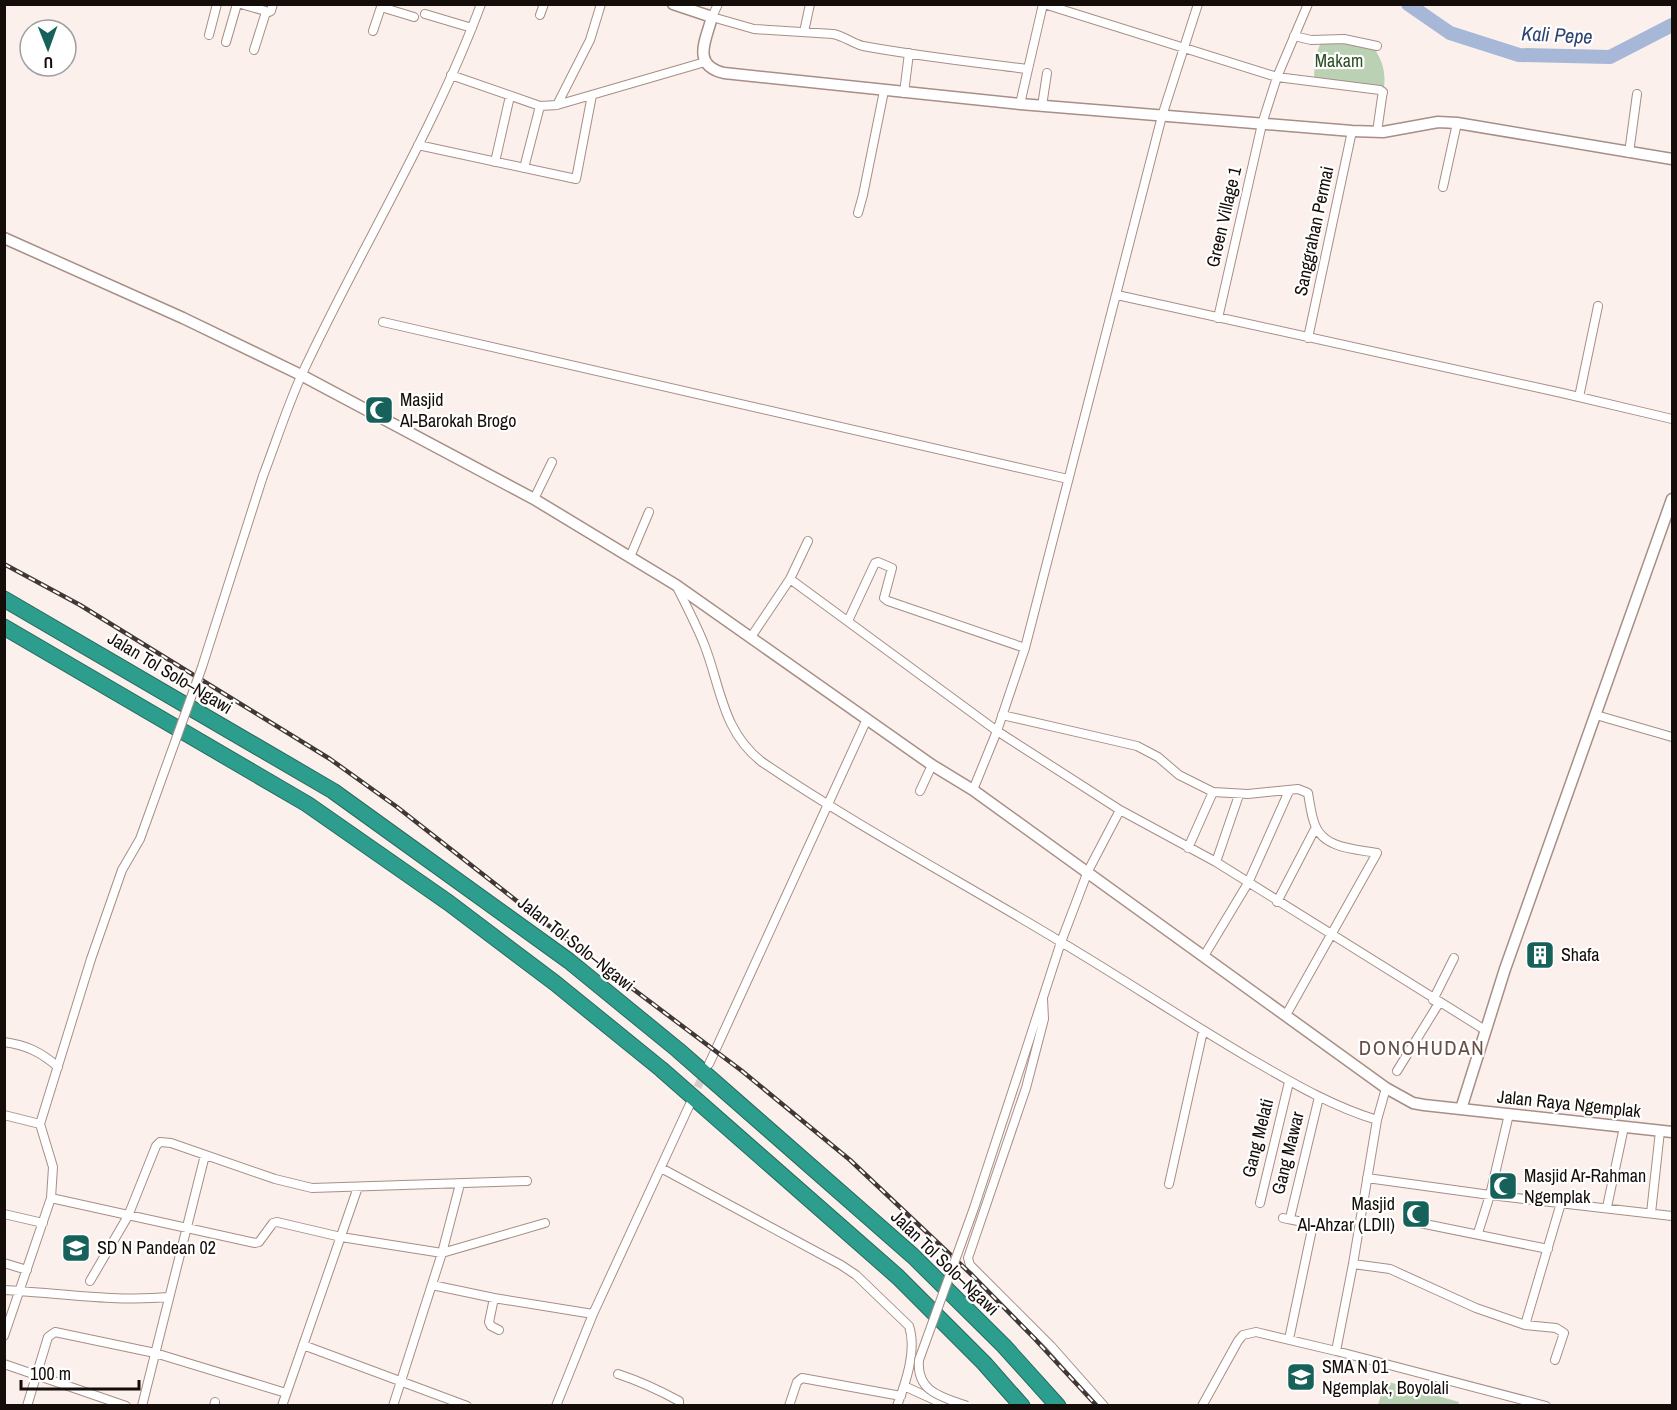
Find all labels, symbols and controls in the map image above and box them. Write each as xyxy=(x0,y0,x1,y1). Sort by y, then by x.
north arrow xyxy=(18,18,78,78)
water label: Kali Pepe xyxy=(1521,19,1593,50)
park label: Makam xyxy=(1315,48,1363,73)
text: U xyxy=(43,52,53,74)
street label: Green Village 1 xyxy=(1200,163,1247,270)
street label: Sanggrahan Permai xyxy=(1288,164,1339,298)
place label: Masjid Al-Barokah Brogo xyxy=(399,387,517,433)
mosque icon: Masjid Al-Barokah Brogo xyxy=(363,394,395,426)
street label: Jalan Tol Solo–Ngawi xyxy=(103,625,237,720)
street label: Jalan Tol Solo–Ngawi xyxy=(513,890,640,997)
building icon: Shafa xyxy=(1524,939,1556,971)
place label: Shafa xyxy=(1561,942,1600,967)
district label: DONOHUDAN xyxy=(1359,1033,1485,1062)
street label: Jalan Raya Ngemplak xyxy=(1496,1084,1643,1124)
street label: Gang Melati xyxy=(1236,1096,1279,1180)
street label: Gang Mawar xyxy=(1265,1109,1310,1197)
place label: Masjid Ar-Rahman Ngemplak xyxy=(1524,1163,1646,1209)
mosque icon: Masjid Ar-Rahman Ngemplak xyxy=(1487,1170,1519,1202)
place label: Masjid Al-Ahzar (LDII) xyxy=(1296,1191,1395,1237)
mosque icon: Masjid Al-Ahzar (LDII) xyxy=(1400,1198,1432,1230)
street label: Jalan Tol Solo–Ngawi xyxy=(886,1204,1005,1321)
school or university icon: SD N Pandean 02 xyxy=(60,1232,92,1264)
place label: SD N Pandean 02 xyxy=(97,1235,216,1260)
scale bar xyxy=(21,1353,140,1391)
place label: SMA N 01 Ngemplak, Boyolali xyxy=(1322,1354,1449,1400)
text: 100 m xyxy=(30,1361,71,1386)
school or university icon: SMA N 01 Ngemplak, Boyolali xyxy=(1285,1361,1317,1393)

